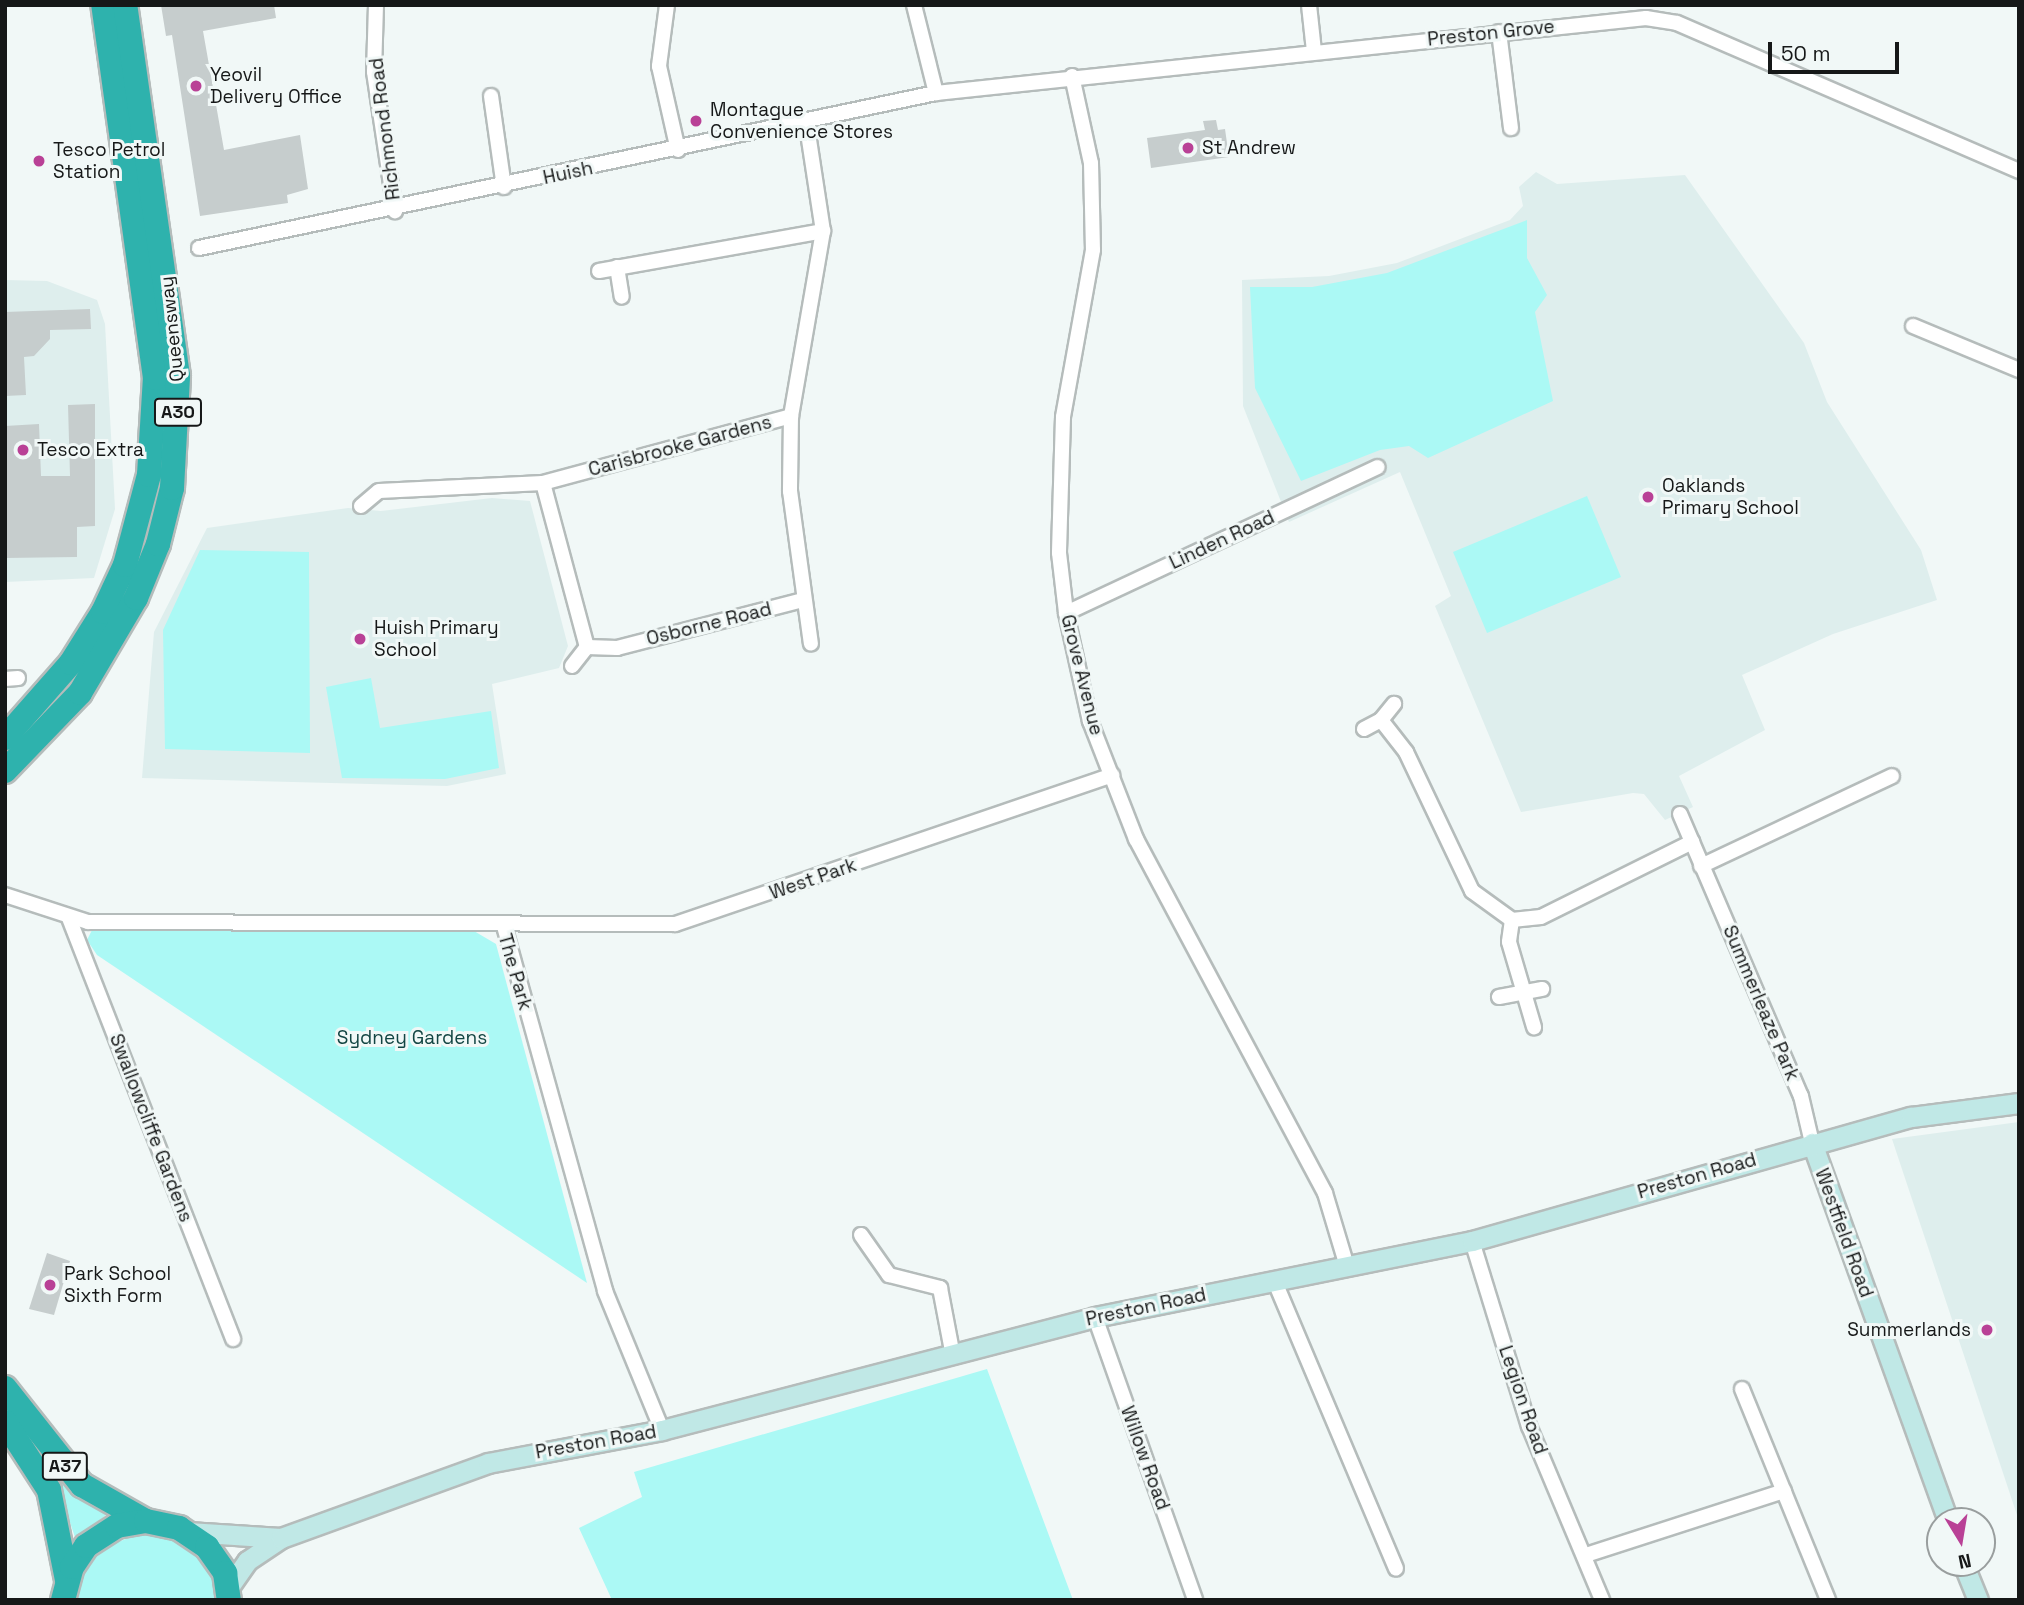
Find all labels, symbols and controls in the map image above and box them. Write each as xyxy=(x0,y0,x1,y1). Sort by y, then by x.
street label: Preston Grove xyxy=(1426,15,1556,51)
scale bar xyxy=(1772,28,1903,72)
text: 50 m xyxy=(1781,40,1831,67)
street label: Richmond Road xyxy=(365,57,405,201)
place label: Yeovil Delivery Office xyxy=(210,64,342,108)
marker: Yeovil Delivery Office xyxy=(188,78,204,94)
place label: Montague Convenience Stores xyxy=(710,99,893,143)
marker: Montague Convenience Stores xyxy=(688,113,704,129)
place label: St Andrew xyxy=(1202,137,1296,159)
place label: Tesco Petrol Station xyxy=(53,139,165,183)
marker: St Andrew xyxy=(1180,140,1196,156)
marker: Tesco Petrol Station xyxy=(31,153,47,169)
street label: Huish xyxy=(541,157,595,189)
street label: Queensway xyxy=(155,275,189,383)
road number: A30 xyxy=(154,398,202,426)
street label: Carisbrooke Gardens xyxy=(586,411,774,481)
place label: Tesco Extra xyxy=(37,439,144,461)
marker: Tesco Extra xyxy=(15,442,31,458)
place label: Oaklands Primary School xyxy=(1662,475,1799,519)
marker: Oaklands Primary School xyxy=(1640,489,1656,505)
street label: Linden Road xyxy=(1166,506,1278,574)
street label: Osborne Road xyxy=(644,597,774,651)
street label: Grove Avenue xyxy=(1056,612,1108,738)
place label: Huish Primary School xyxy=(374,617,499,661)
marker: Huish Primary School xyxy=(352,631,368,647)
street label: West Park xyxy=(766,853,860,905)
street label: Summerleaze Park xyxy=(1718,922,1804,1084)
street label: The Park xyxy=(493,931,537,1013)
park label: Sydney Gardens xyxy=(337,1027,487,1049)
street label: Swallowcliffe Gardens xyxy=(105,1031,197,1225)
street label: Preston Road xyxy=(1635,1148,1759,1204)
street label: Westfield Road xyxy=(1810,1165,1878,1301)
place label: Park School Sixth Form xyxy=(64,1263,171,1307)
marker: Park School Sixth Form xyxy=(42,1277,58,1293)
street label: Preston Road xyxy=(1084,1283,1208,1331)
place label: Summerlands xyxy=(1847,1319,1971,1341)
marker: Summerlands xyxy=(1977,1320,1997,1340)
street label: Legion Road xyxy=(1494,1343,1552,1457)
street label: Willow Road xyxy=(1116,1403,1174,1513)
street label: Preston Road xyxy=(534,1420,658,1464)
road number: A37 xyxy=(41,1451,90,1480)
north arrow xyxy=(1926,1507,1996,1577)
text: N xyxy=(1956,1548,1973,1575)

